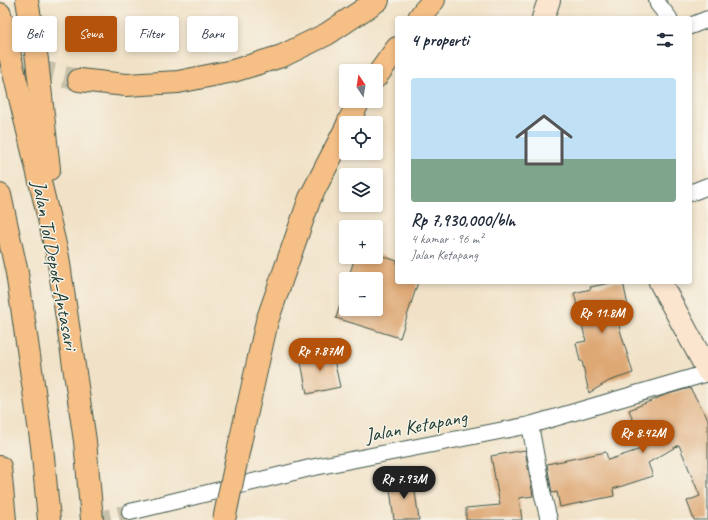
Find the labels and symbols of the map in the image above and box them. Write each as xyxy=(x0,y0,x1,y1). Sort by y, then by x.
north arrow xyxy=(339,64,383,108)
street label: Jalan Tol Depok–Antasari xyxy=(26,177,84,354)
pin: Rp 11.8M xyxy=(561,300,643,334)
pin: Rp 7.87M xyxy=(279,338,361,372)
street label: Jalan Ketapang xyxy=(362,404,471,448)
pin: Rp 8.42M xyxy=(602,420,684,454)
pin: Rp 7.93M xyxy=(363,466,445,500)

